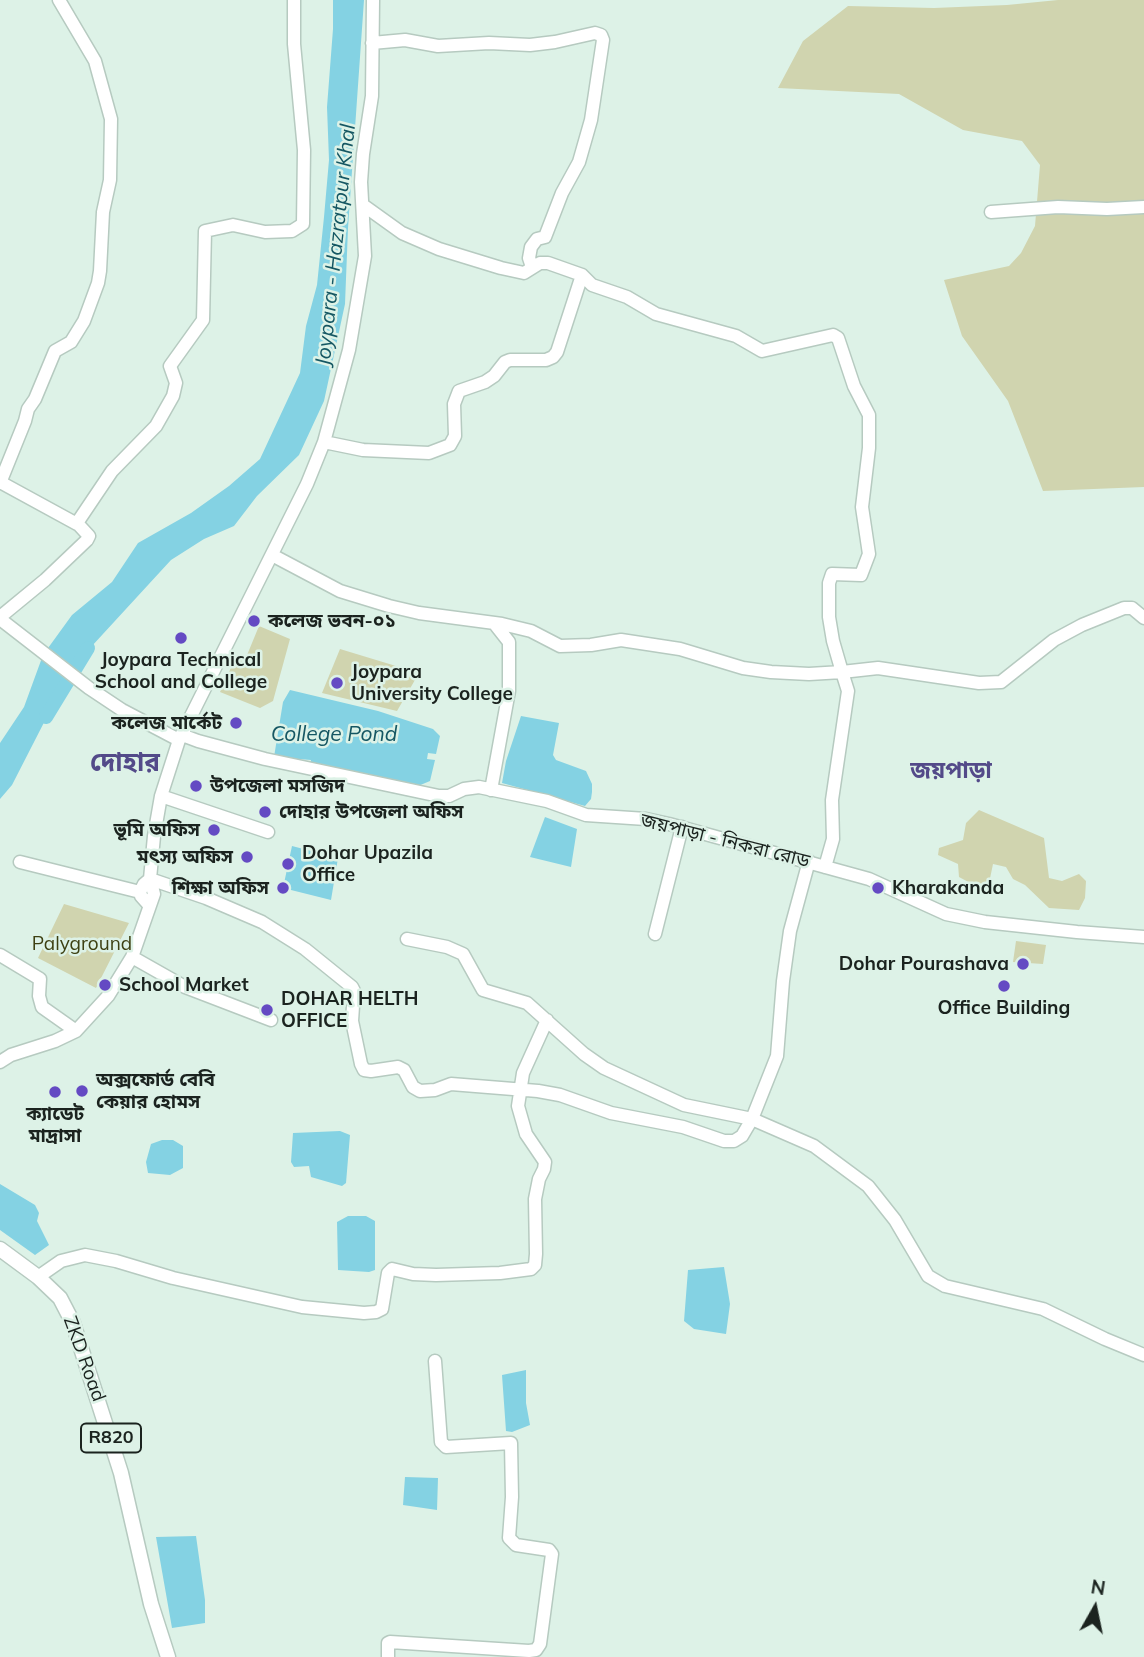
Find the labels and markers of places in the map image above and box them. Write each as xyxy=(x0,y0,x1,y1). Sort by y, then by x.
place label: কলেজ ভবন-০১ xyxy=(268,610,396,632)
marker: কলেজ ভবন-০১ xyxy=(246,613,262,629)
marker: Joypara Technical School and College xyxy=(173,630,189,646)
place label: Joypara Technical School and College xyxy=(95,649,267,693)
place label: Joypara University College xyxy=(351,661,513,705)
marker: Joypara University College xyxy=(329,675,345,691)
place label: কলেজ মার্কেট xyxy=(111,712,222,734)
marker: কলেজ মার্কেট xyxy=(228,715,244,731)
place label: উপজেলা মসজিদ xyxy=(210,775,345,797)
marker: উপজেলা মসজিদ xyxy=(188,778,204,794)
place label: দোহার উপজেলা অফিস xyxy=(279,801,464,823)
marker: দোহার উপজেলা অফিস xyxy=(257,804,273,820)
place label: ভূমি অফিস xyxy=(113,819,200,841)
marker: ভূমি অফিস xyxy=(206,822,222,838)
place label: Dohar Upazila Office xyxy=(302,842,433,886)
place label: মৎস্য অফিস xyxy=(137,846,233,868)
marker: মৎস্য অফিস xyxy=(239,849,255,865)
marker: Dohar Upazila Office xyxy=(280,856,296,872)
place label: শিক্ষা অফিস xyxy=(172,877,269,899)
place label: Kharakanda xyxy=(892,877,1004,899)
marker: শিক্ষা অফিস xyxy=(275,880,291,896)
marker: Kharakanda xyxy=(870,880,886,896)
place label: Dohar Pourashava xyxy=(839,953,1009,975)
marker: Dohar Pourashava xyxy=(1015,956,1031,972)
place label: School Market xyxy=(119,974,249,996)
marker: School Market xyxy=(97,977,113,993)
marker: Office Building xyxy=(996,978,1012,994)
place label: DOHAR HELTH OFFICE xyxy=(281,988,419,1032)
place label: Office Building xyxy=(938,997,1070,1019)
marker: DOHAR HELTH OFFICE xyxy=(259,1002,275,1018)
place label: অক্সফোর্ড বেবি কেয়ার হোমস xyxy=(96,1069,215,1113)
marker: অক্সফোর্ড বেবি কেয়ার হোমস xyxy=(74,1083,90,1099)
marker: ক্যাডেট মাদ্রাসা xyxy=(47,1084,63,1100)
place label: ক্যাডেট মাদ্রাসা xyxy=(26,1103,84,1147)

